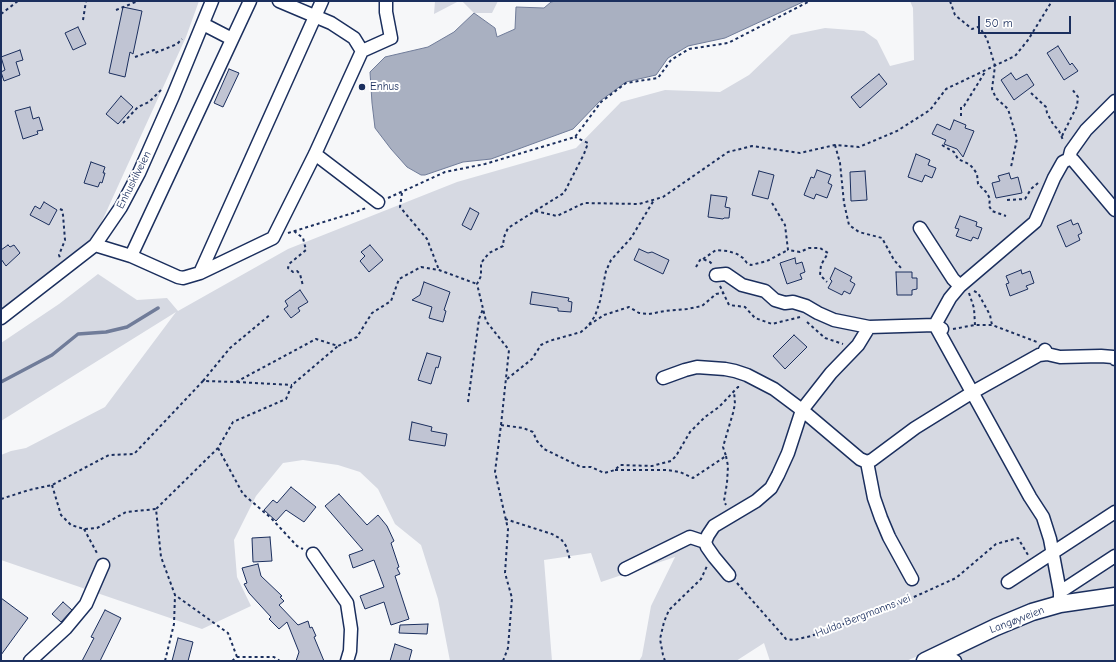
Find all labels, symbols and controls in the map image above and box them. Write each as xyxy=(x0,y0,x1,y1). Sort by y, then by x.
scale bar xyxy=(980,8,1073,34)
text: 50 m xyxy=(985,16,1013,30)
place label: Enhus xyxy=(370,80,399,94)
marker: Enhus xyxy=(357,82,367,92)
street label: Enhuskilveien xyxy=(114,149,154,211)
street label: Hulda Bergmanns vei xyxy=(814,592,912,640)
street label: Langøyveien xyxy=(988,604,1046,636)

